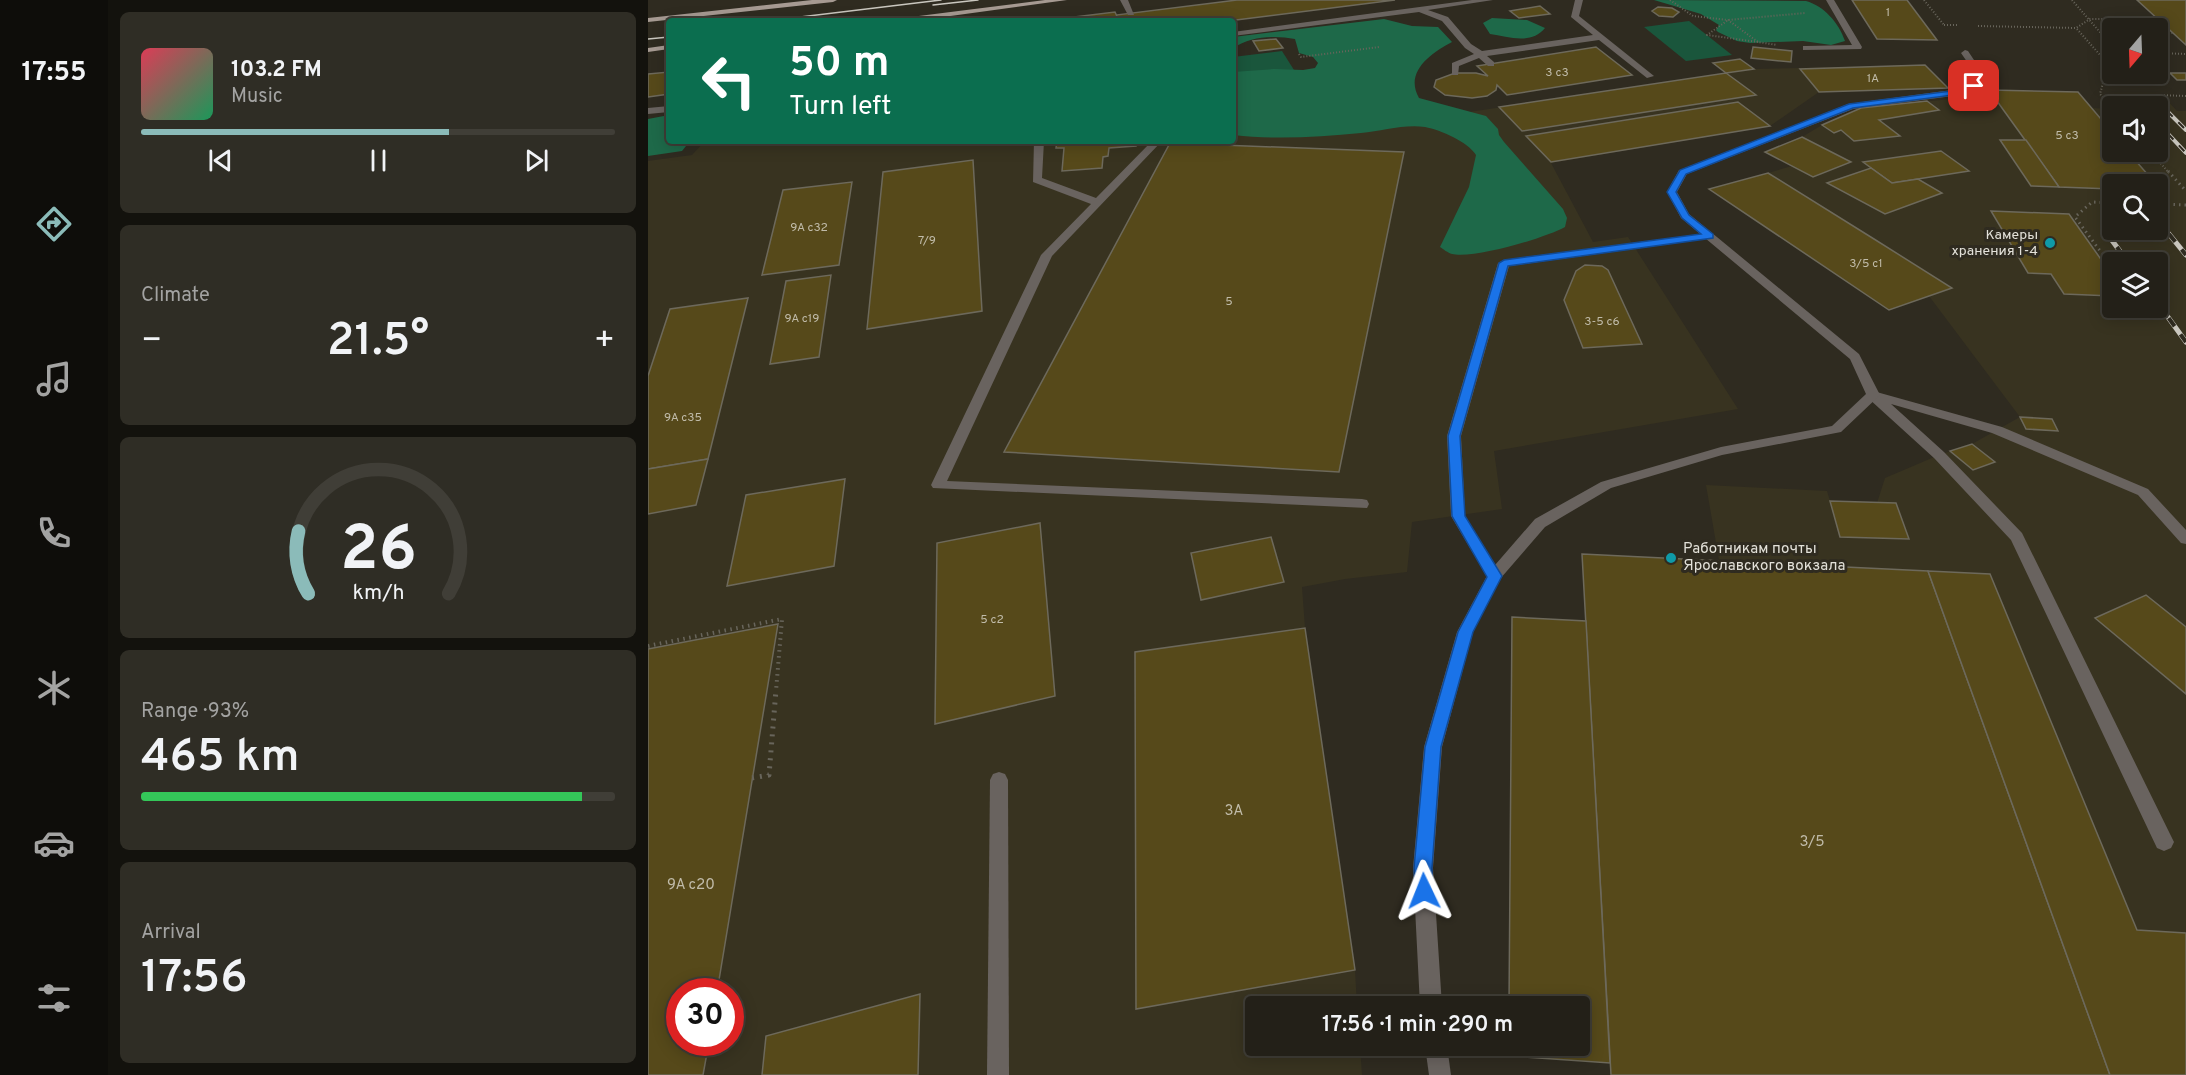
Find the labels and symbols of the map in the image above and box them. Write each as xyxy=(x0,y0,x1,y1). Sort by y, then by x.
house number: 1 xyxy=(1886,5,1890,21)
north arrow xyxy=(2102,18,2168,84)
pin xyxy=(1948,60,1999,111)
house number: 3 с3 xyxy=(1545,65,1569,81)
house number: 1A xyxy=(1867,71,1879,87)
house number: 5 с3 xyxy=(2055,128,2079,144)
house number: 9А с32 xyxy=(790,220,828,236)
place label: Камеры хранения 1-4 xyxy=(1952,227,2038,260)
house number: 7/9 xyxy=(918,233,936,249)
marker: Камеры хранения 1-4 xyxy=(2043,236,2057,250)
house number: 3/5 с1 xyxy=(1849,256,1883,272)
house number: 5 xyxy=(1225,294,1233,310)
house number: 9А с19 xyxy=(785,311,819,327)
house number: 3-5 с6 xyxy=(1584,314,1620,330)
house number: 9А с35 xyxy=(664,410,702,426)
place label: Работникам почты Ярославского вокзала xyxy=(1683,540,1845,576)
marker: Работникам почты Ярославского вокзала xyxy=(1664,551,1678,565)
house number: 5 c2 xyxy=(980,612,1004,628)
house number: 3А xyxy=(1224,802,1244,821)
house number: 3/5 xyxy=(1799,833,1825,852)
position arrow xyxy=(1392,859,1456,923)
house number: 9А с20 xyxy=(667,876,715,895)
speed limit sign: 30 xyxy=(666,978,744,1056)

